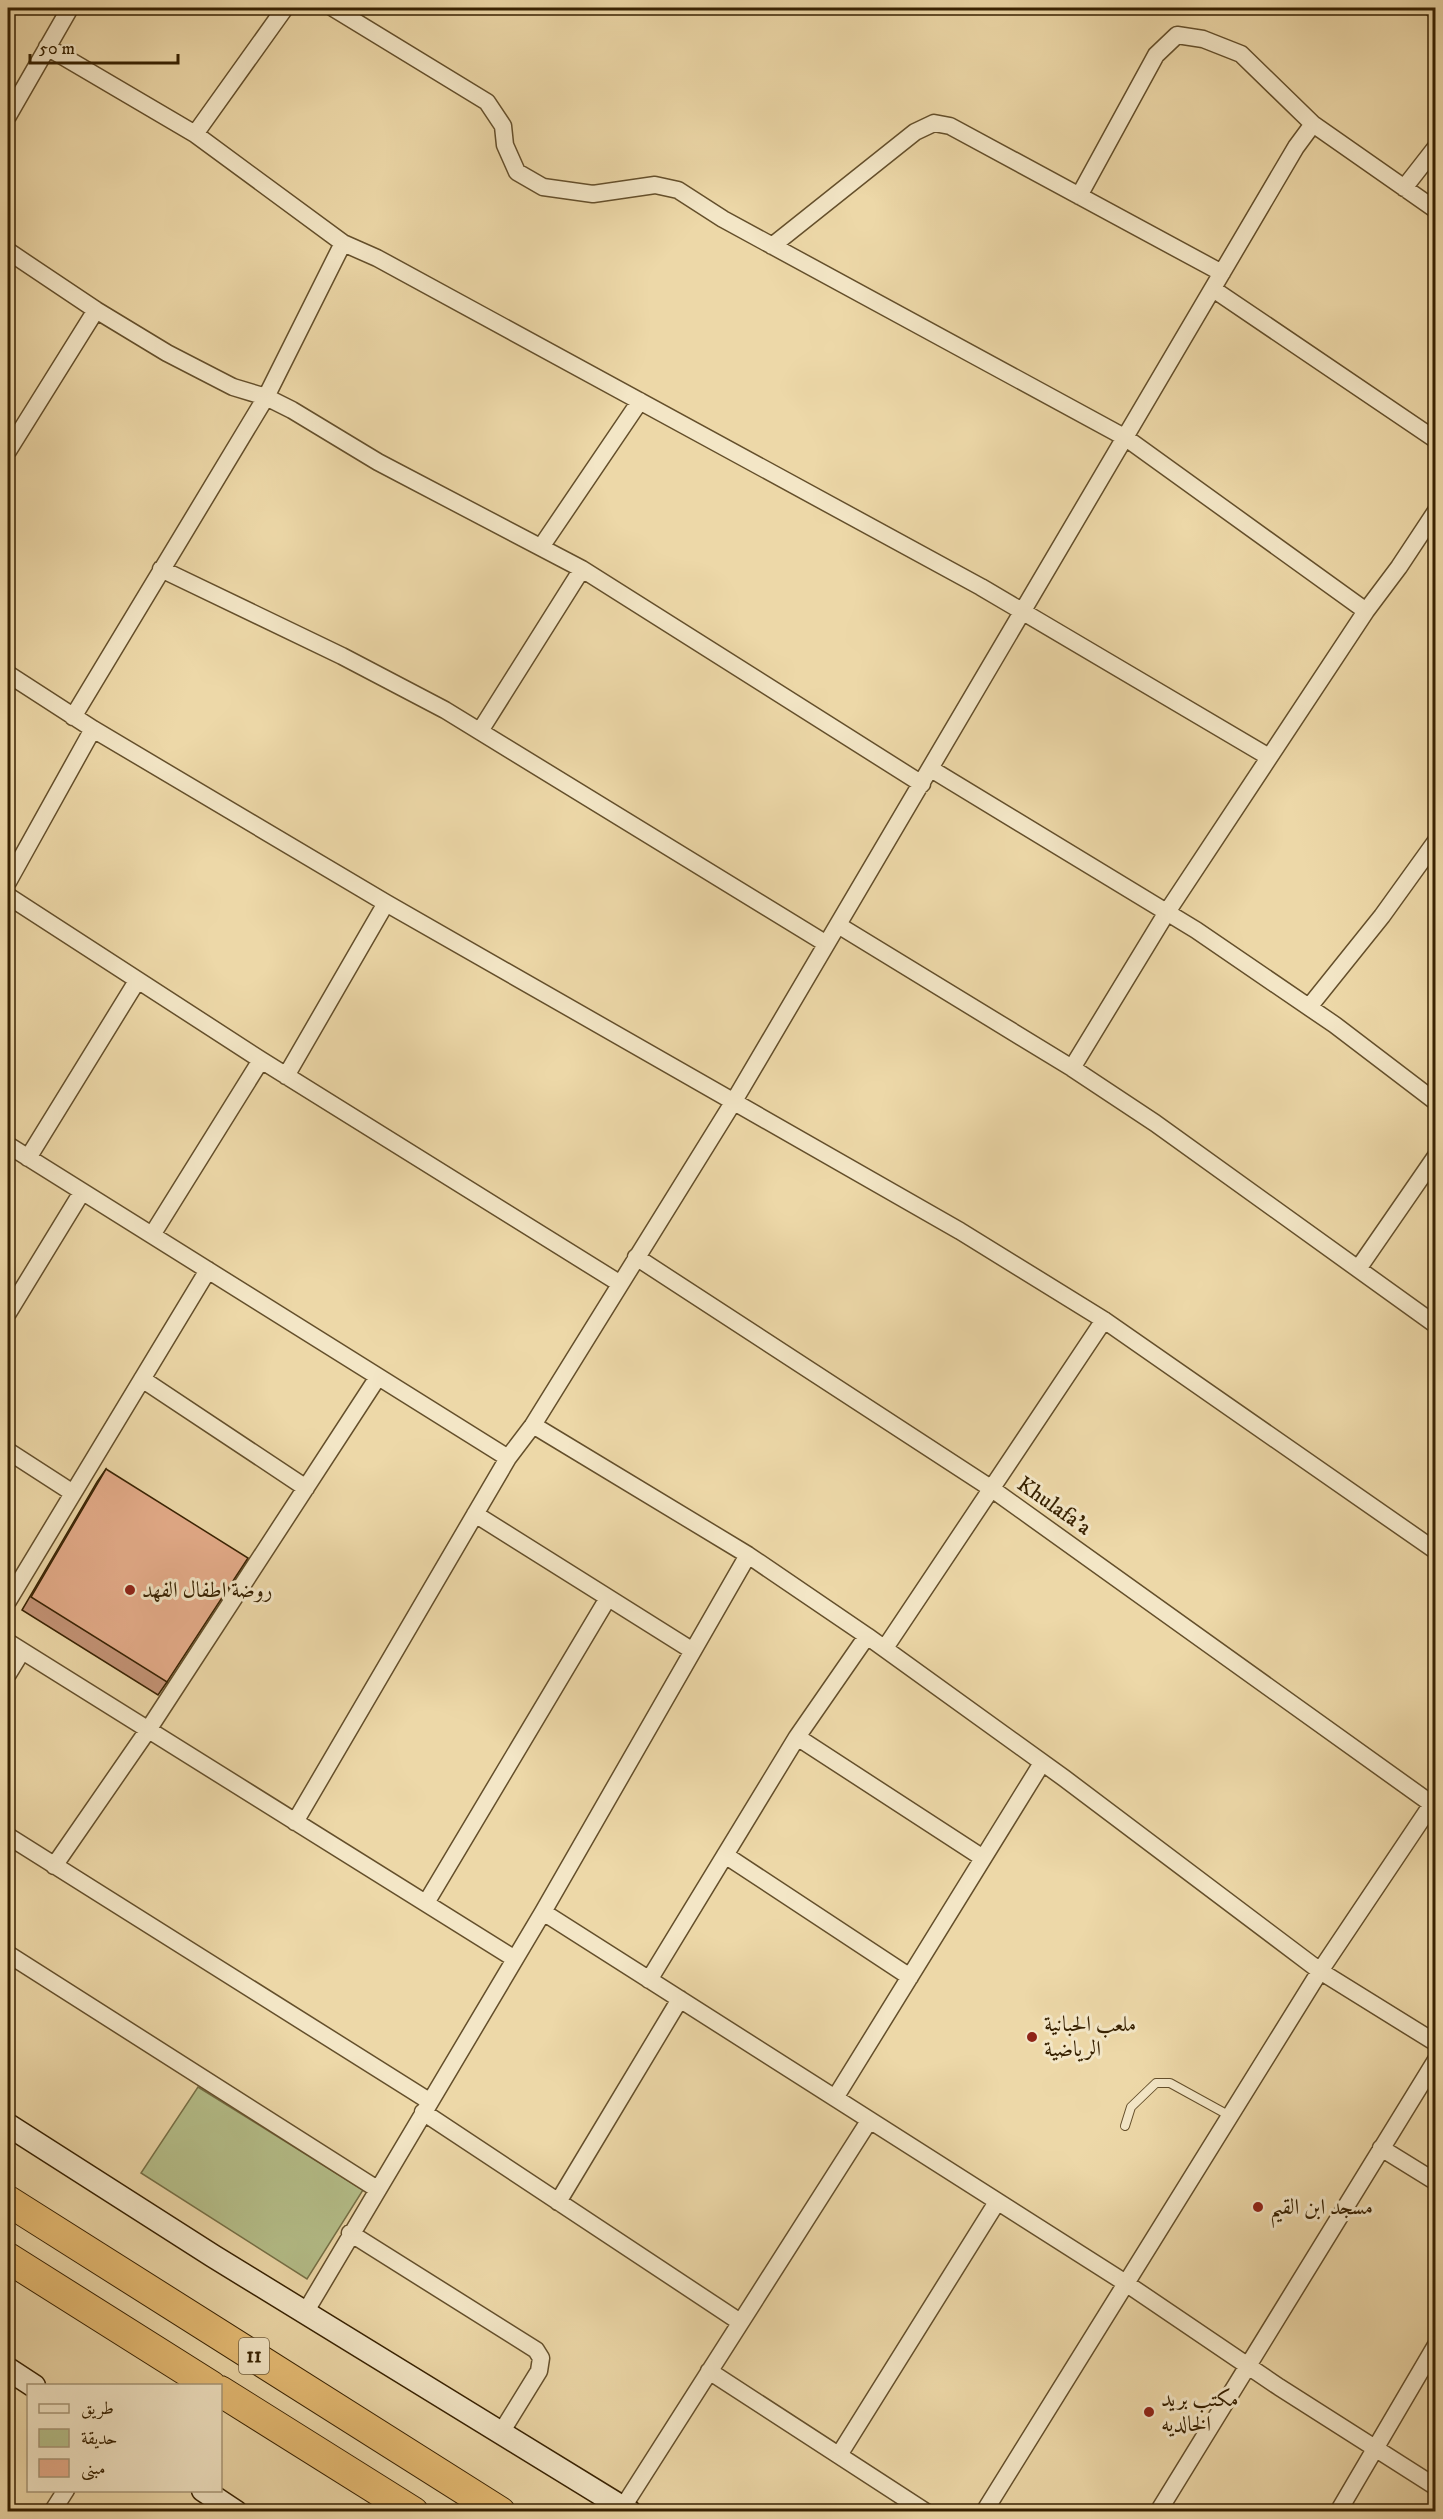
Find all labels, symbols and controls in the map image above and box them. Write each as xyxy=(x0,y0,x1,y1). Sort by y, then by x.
scale bar xyxy=(30,27,178,65)
text: 50 m xyxy=(39,38,75,60)
street label: Khulafa'a xyxy=(1012,1471,1097,1542)
place label: روضة اطفال الفهد xyxy=(142,1577,272,1604)
marker: روضة اطفال الفهد xyxy=(123,1583,137,1597)
place label: ملعب الحبانية الرياضية xyxy=(1044,2011,1136,2063)
marker: ملعب الحبانية الرياضية xyxy=(1025,2030,1039,2044)
place label: مسجد ابن القيم xyxy=(1270,2194,1373,2228)
marker: مسجد ابن القيم xyxy=(1251,2200,1265,2214)
road number: 11 xyxy=(239,2338,269,2374)
legend xyxy=(27,2384,222,2492)
place label: مكتب بريد الخالديه xyxy=(1161,2386,1239,2438)
text: طريق xyxy=(81,2398,114,2420)
marker: مكتب بريد الخالديه xyxy=(1142,2405,1156,2419)
text: حديقة xyxy=(81,2428,117,2450)
text: مبنى xyxy=(81,2458,106,2481)

